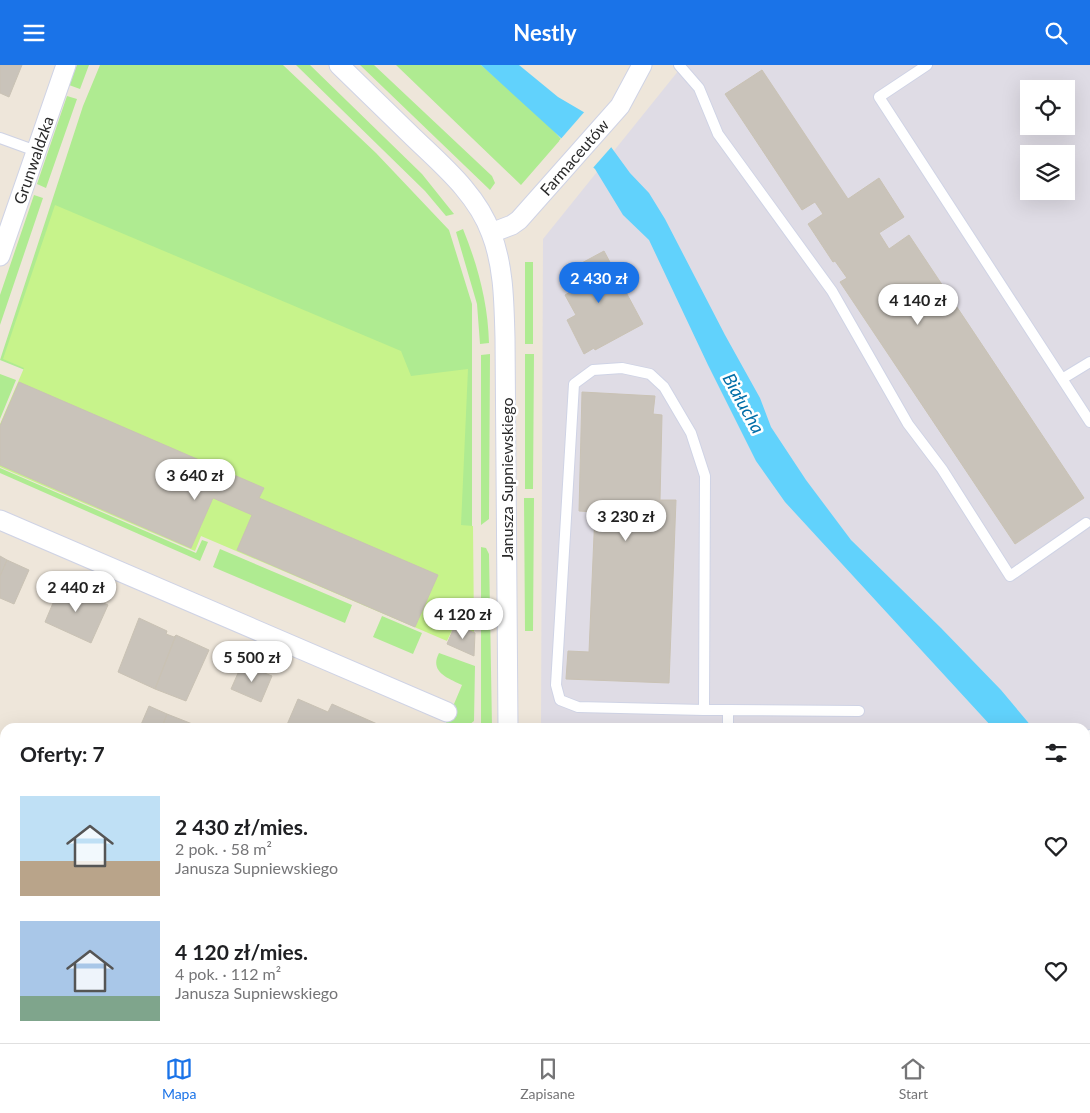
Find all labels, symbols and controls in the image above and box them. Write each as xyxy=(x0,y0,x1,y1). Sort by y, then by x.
icon: menu xyxy=(20,19,48,47)
text: Nestly xyxy=(513,19,577,46)
icon: search xyxy=(1042,19,1070,47)
map controls xyxy=(1020,80,1075,200)
button: locate xyxy=(1020,80,1075,135)
street label: Grunwaldzka xyxy=(9,114,57,206)
street label: Farmaceutów xyxy=(536,115,613,199)
button: layers xyxy=(1020,145,1075,200)
pin: 2 430 zł xyxy=(547,261,651,304)
text: 2 430 zł xyxy=(570,268,628,287)
pin: 4 140 zł xyxy=(866,283,970,326)
text: 4 140 zł xyxy=(889,290,947,309)
water label: Białucha xyxy=(718,369,770,437)
street label: Janusza Supniewskiego xyxy=(497,397,516,561)
pin: 3 640 zł xyxy=(143,459,247,501)
text: 3 640 zł xyxy=(166,465,224,484)
pin: 3 230 zł xyxy=(574,499,678,542)
text: 3 230 zł xyxy=(597,506,655,525)
pin: 2 440 zł xyxy=(24,571,128,613)
text: 2 440 zł xyxy=(47,577,105,596)
pin: 4 120 zł xyxy=(411,597,515,640)
text: 4 120 zł xyxy=(434,604,492,623)
pin: 5 500 zł xyxy=(200,641,304,683)
text: 5 500 zł xyxy=(223,647,281,666)
icon: filters xyxy=(1042,739,1070,767)
text: Oferty: 7 xyxy=(20,741,105,766)
text: 2 430 zł/mies. xyxy=(175,814,308,839)
icon: home xyxy=(60,816,120,876)
icon: heart xyxy=(1042,832,1070,860)
text: 2 pok. · 58 m² xyxy=(175,839,272,858)
text: Janusza Supniewskiego xyxy=(175,858,338,877)
text: 4 120 zł/mies. xyxy=(175,939,308,964)
icon: home xyxy=(60,941,120,1001)
icon: heart xyxy=(1042,957,1070,985)
text: 4 pok. · 112 m² xyxy=(175,964,281,983)
text: Janusza Supniewskiego xyxy=(175,983,338,1002)
tab: Mapa xyxy=(162,1055,196,1102)
tab: Zapisane xyxy=(520,1055,575,1102)
tab: Start xyxy=(899,1055,928,1102)

